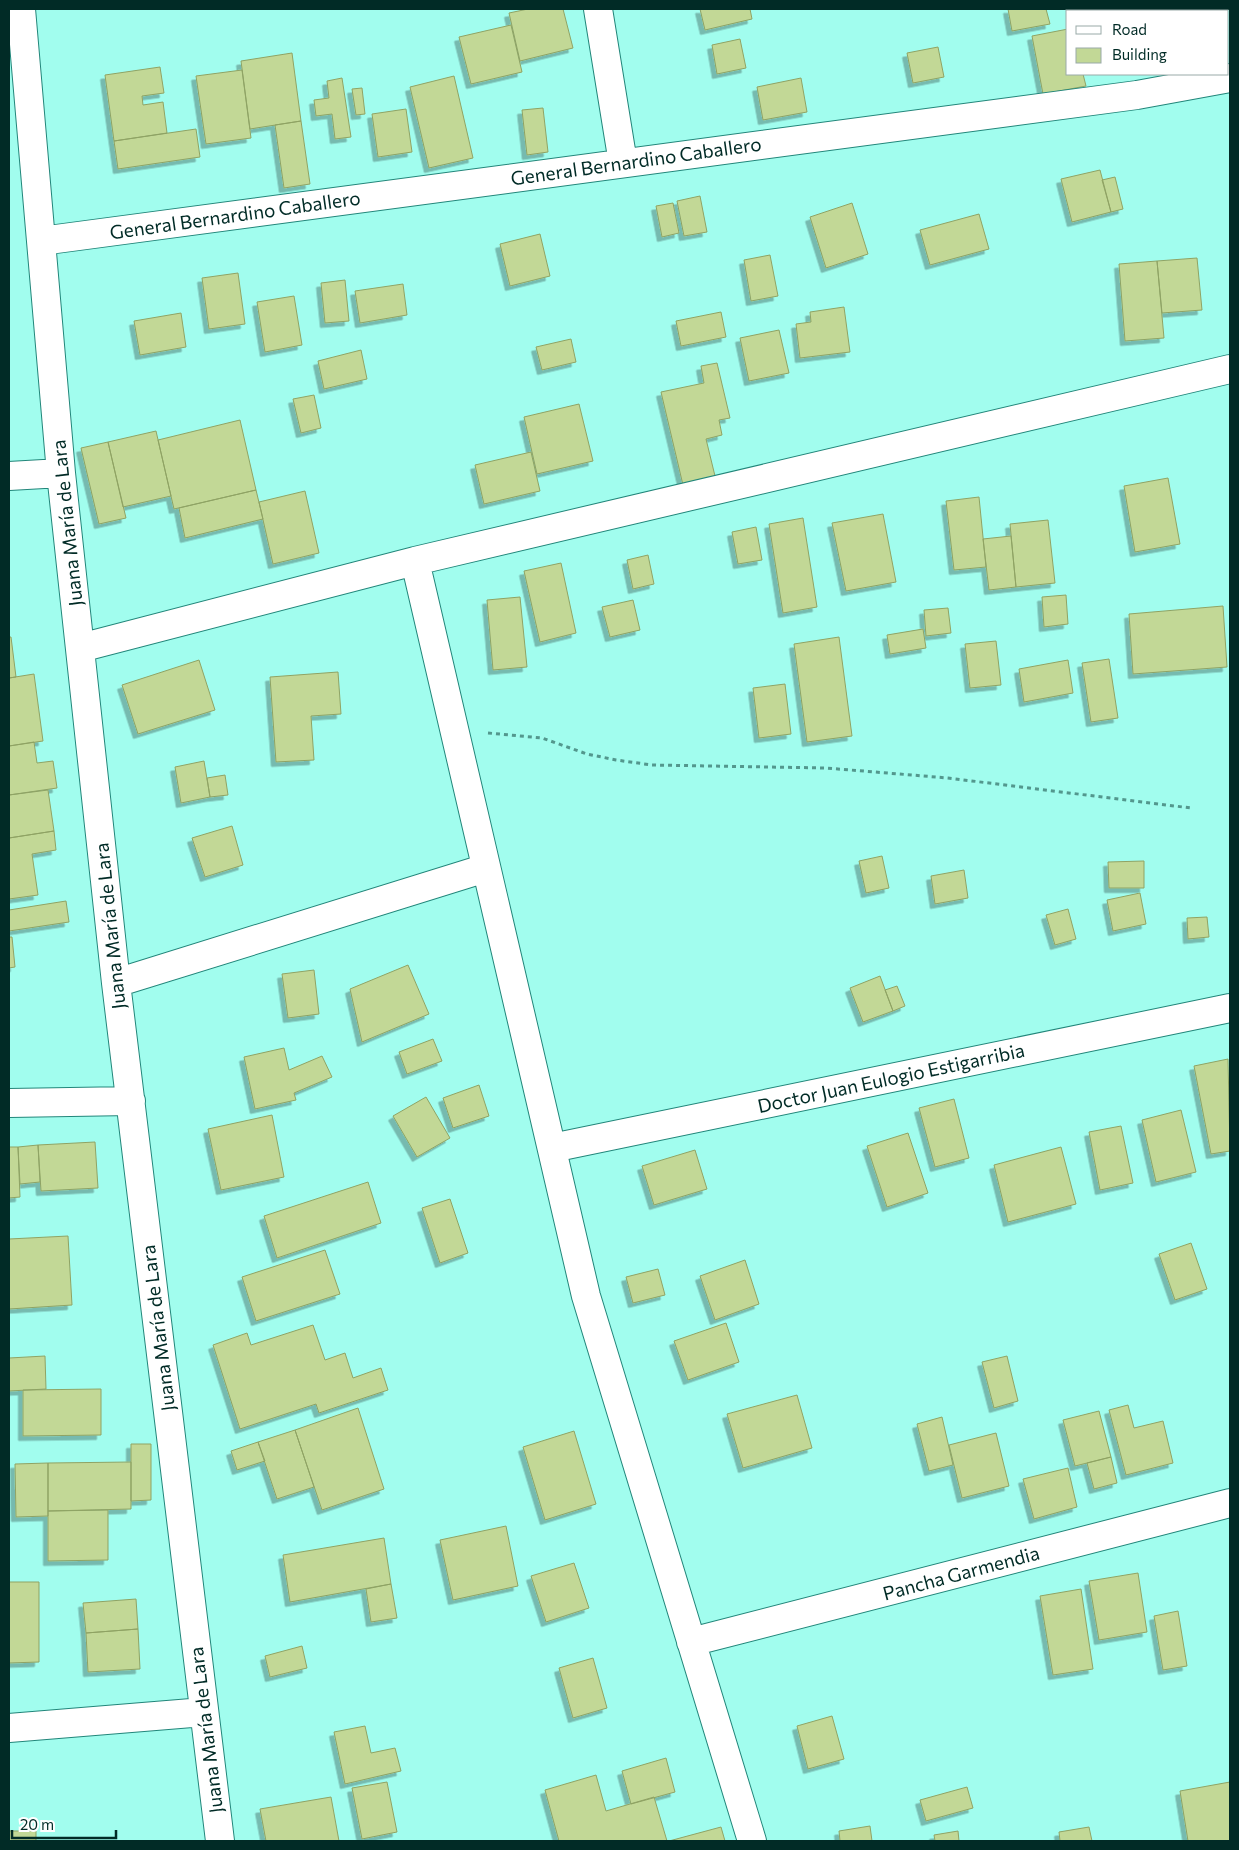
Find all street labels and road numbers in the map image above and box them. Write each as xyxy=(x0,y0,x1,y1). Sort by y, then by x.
street label: General Bernardino Caballero xyxy=(509,132,763,189)
street label: General Bernardino Caballero xyxy=(108,186,362,243)
street label: Juana María de Lara xyxy=(46,439,87,607)
street label: Juana María de Lara xyxy=(89,842,130,1010)
street label: Doctor Juan Eulogio Estigarribia xyxy=(755,1038,1027,1117)
street label: Juana María de Lara xyxy=(136,1244,179,1413)
street label: Pancha Garmendia xyxy=(880,1541,1042,1605)
street label: Juana María de Lara xyxy=(184,1646,227,1815)

